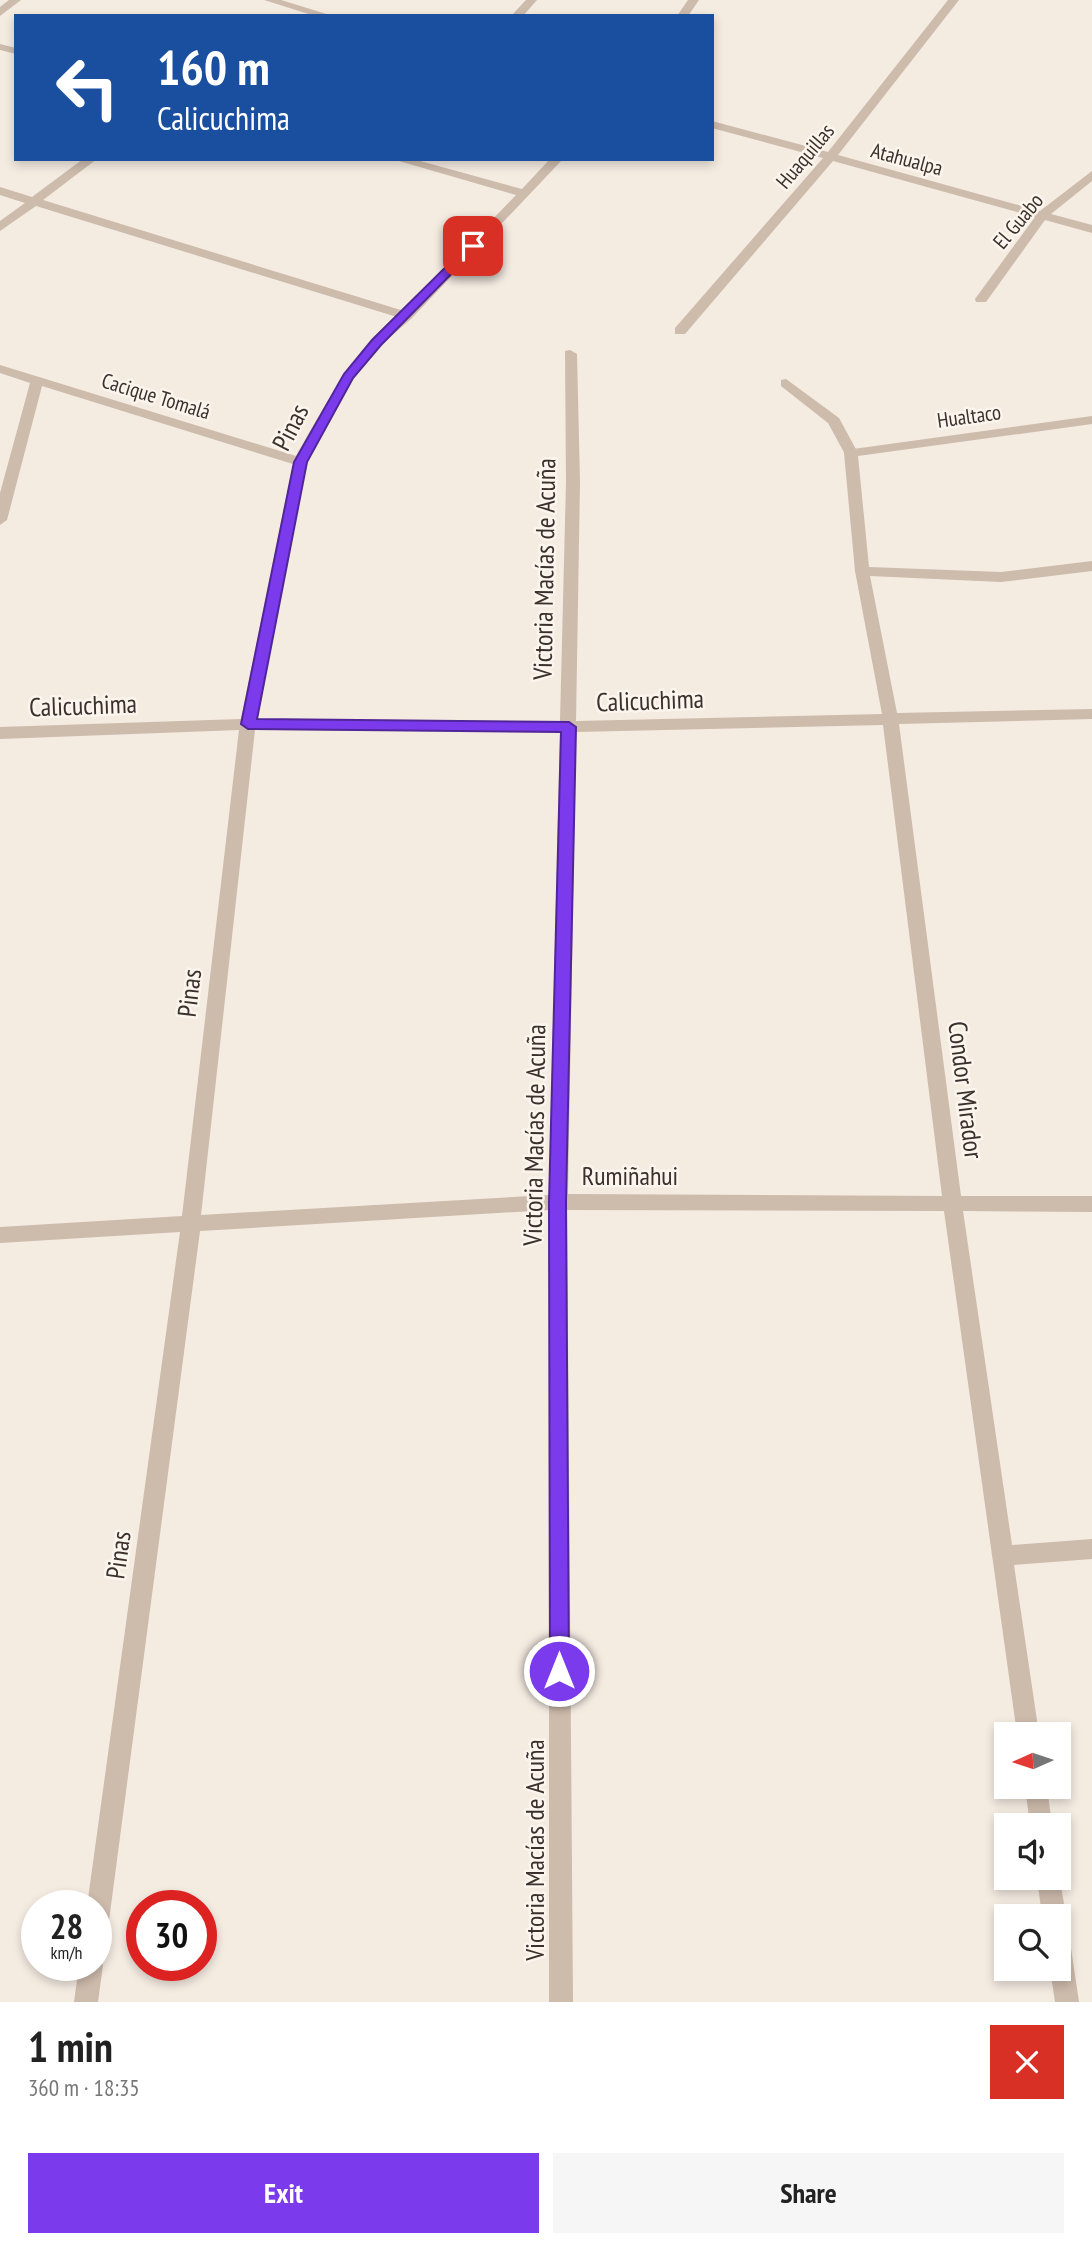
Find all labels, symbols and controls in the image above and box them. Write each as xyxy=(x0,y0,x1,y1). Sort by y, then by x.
text: 160 m xyxy=(157,35,270,99)
icon: left xyxy=(42,42,133,133)
text: Calicuchima xyxy=(157,97,290,139)
street label: Huaquillas xyxy=(770,118,840,194)
street label: Atahualpa xyxy=(868,137,946,181)
street label: El Guabo xyxy=(987,188,1049,254)
pin xyxy=(443,216,503,276)
icon: arrive xyxy=(454,227,492,265)
street label: Cacique Tomalá xyxy=(98,367,214,425)
street label: Pinas xyxy=(264,398,316,456)
street label: Hualtaco xyxy=(935,398,1003,434)
street label: Victoria Macías de Acuña xyxy=(526,458,562,681)
street label: Calicuchima xyxy=(596,682,704,718)
street label: Calicuchima xyxy=(29,687,137,723)
street label: Pinas xyxy=(170,967,208,1019)
street label: Condor Mirador xyxy=(941,1019,991,1161)
street label: Victoria Macías de Acuña xyxy=(516,1024,552,1247)
street label: Rumiñahui xyxy=(582,1159,678,1192)
street label: Pinas xyxy=(98,1529,138,1581)
position arrow xyxy=(522,1634,596,1708)
north arrow xyxy=(994,1722,1071,1799)
map controls xyxy=(994,1722,1071,1981)
street label: Victoria Macías de Acuña xyxy=(518,1739,551,1962)
button: sound xyxy=(994,1813,1071,1890)
speed limit sign: 30 xyxy=(126,1890,217,1981)
text: 28 xyxy=(50,1903,83,1949)
button: search xyxy=(994,1904,1071,1981)
text: km/h xyxy=(51,1941,82,1964)
text: 1 min xyxy=(28,2019,113,2074)
button: close xyxy=(990,2025,1064,2099)
text: 360 m · 18:35 xyxy=(28,2073,140,2102)
button: Exit xyxy=(28,2153,539,2233)
button: Share xyxy=(553,2153,1064,2233)

